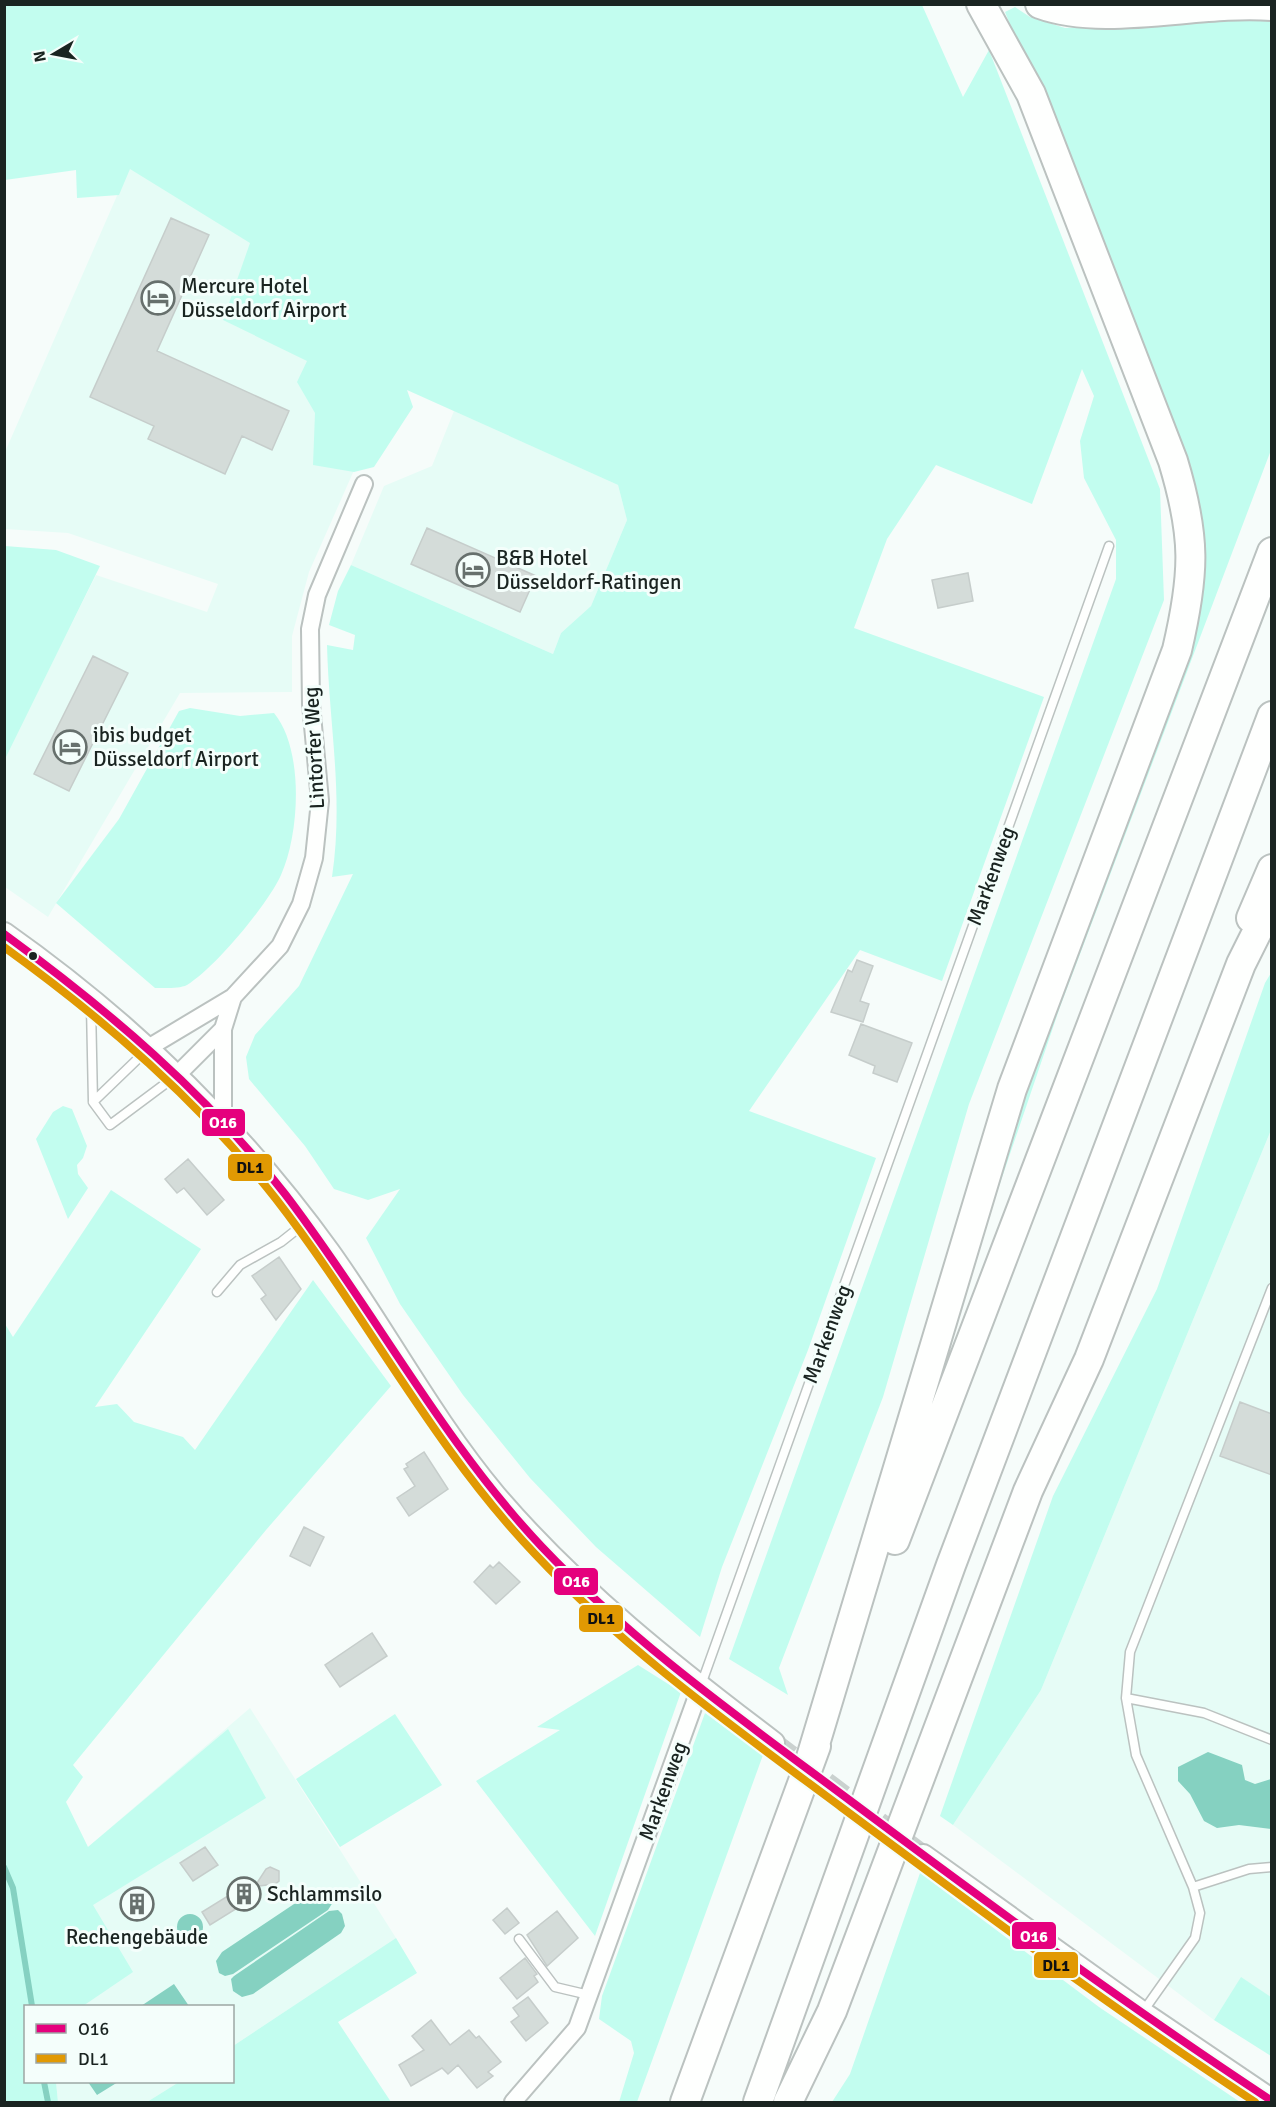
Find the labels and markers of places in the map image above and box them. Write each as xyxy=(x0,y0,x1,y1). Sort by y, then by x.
place label: Mercure Hotel Düsseldorf Airport xyxy=(181,273,347,323)
hotel icon: Mercure Hotel Düsseldorf Airport xyxy=(140,280,176,316)
place label: B&B Hotel Düsseldorf-Ratingen xyxy=(496,545,681,595)
hotel icon: B&B Hotel Düsseldorf-Ratingen xyxy=(455,552,491,588)
place label: ibis budget Düsseldorf Airport xyxy=(93,722,259,772)
hotel icon: ibis budget Düsseldorf Airport xyxy=(52,729,88,765)
unlabelled marker xyxy=(27,950,39,962)
building icon: Schlammsilo xyxy=(226,1876,262,1912)
place label: Schlammsilo xyxy=(267,1881,382,1907)
building icon: Rechengebäude xyxy=(119,1886,155,1922)
place label: Rechengebäude xyxy=(66,1924,208,1950)

